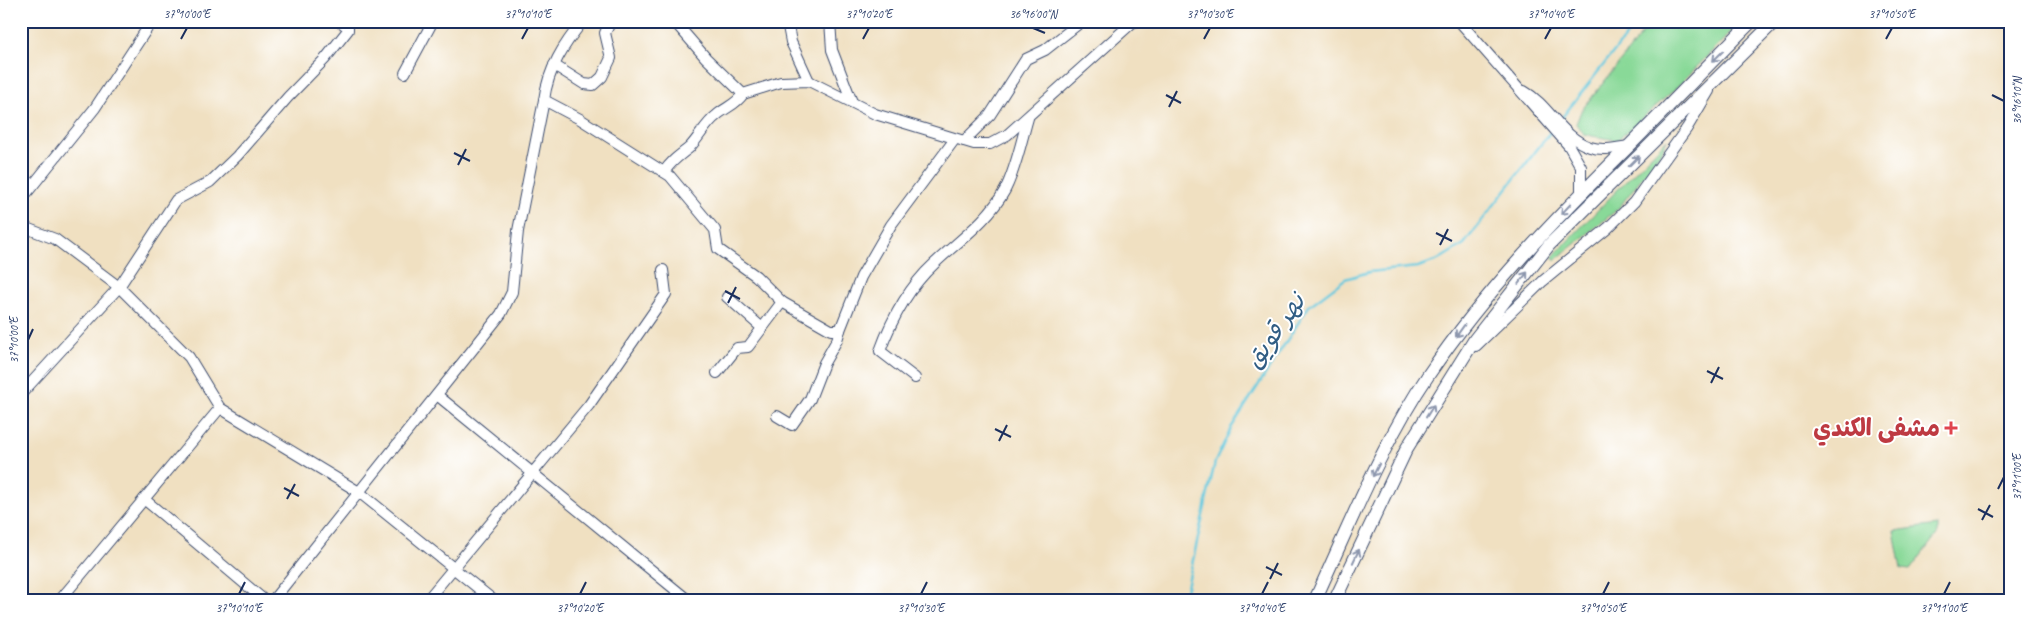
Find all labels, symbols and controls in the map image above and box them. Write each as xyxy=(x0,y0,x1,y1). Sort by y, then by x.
text: 37°10'00"E xyxy=(164,6,212,22)
text: 37°10'10"E xyxy=(505,6,553,22)
text: 37°10'20"E xyxy=(846,6,894,22)
text: 36°16'00"N xyxy=(1009,6,1058,22)
text: 37°10'30"E xyxy=(1187,6,1235,22)
text: 37°10'40"E xyxy=(1528,6,1576,22)
text: 37°10'50"E xyxy=(1869,6,1917,22)
one-way arrow xyxy=(1712,50,1724,62)
text: 36°16'10"N xyxy=(2009,76,2025,125)
one-way arrow xyxy=(1628,155,1640,167)
one-way arrow xyxy=(1560,202,1572,215)
one-way arrow xyxy=(1517,272,1528,285)
water label: نهر قويق xyxy=(1238,285,1314,375)
text: 37°10'00"E xyxy=(6,315,22,363)
one-way arrow xyxy=(1455,324,1465,338)
one-way arrow xyxy=(1425,405,1435,419)
place label: مشفى الكندي xyxy=(1813,413,1940,446)
marker: مشفى الكندي xyxy=(1944,421,1958,435)
text: 37°11'00"E xyxy=(2009,452,2025,500)
one-way arrow xyxy=(1371,462,1380,477)
one-way arrow xyxy=(1351,549,1361,564)
text: 37°10'10"E xyxy=(216,600,264,616)
text: 37°10'20"E xyxy=(557,600,605,616)
text: 37°10'30"E xyxy=(898,600,946,616)
text: 37°10'40"E xyxy=(1239,600,1287,616)
text: 37°10'50"E xyxy=(1580,600,1628,616)
text: 37°11'00"E xyxy=(1921,600,1969,616)

